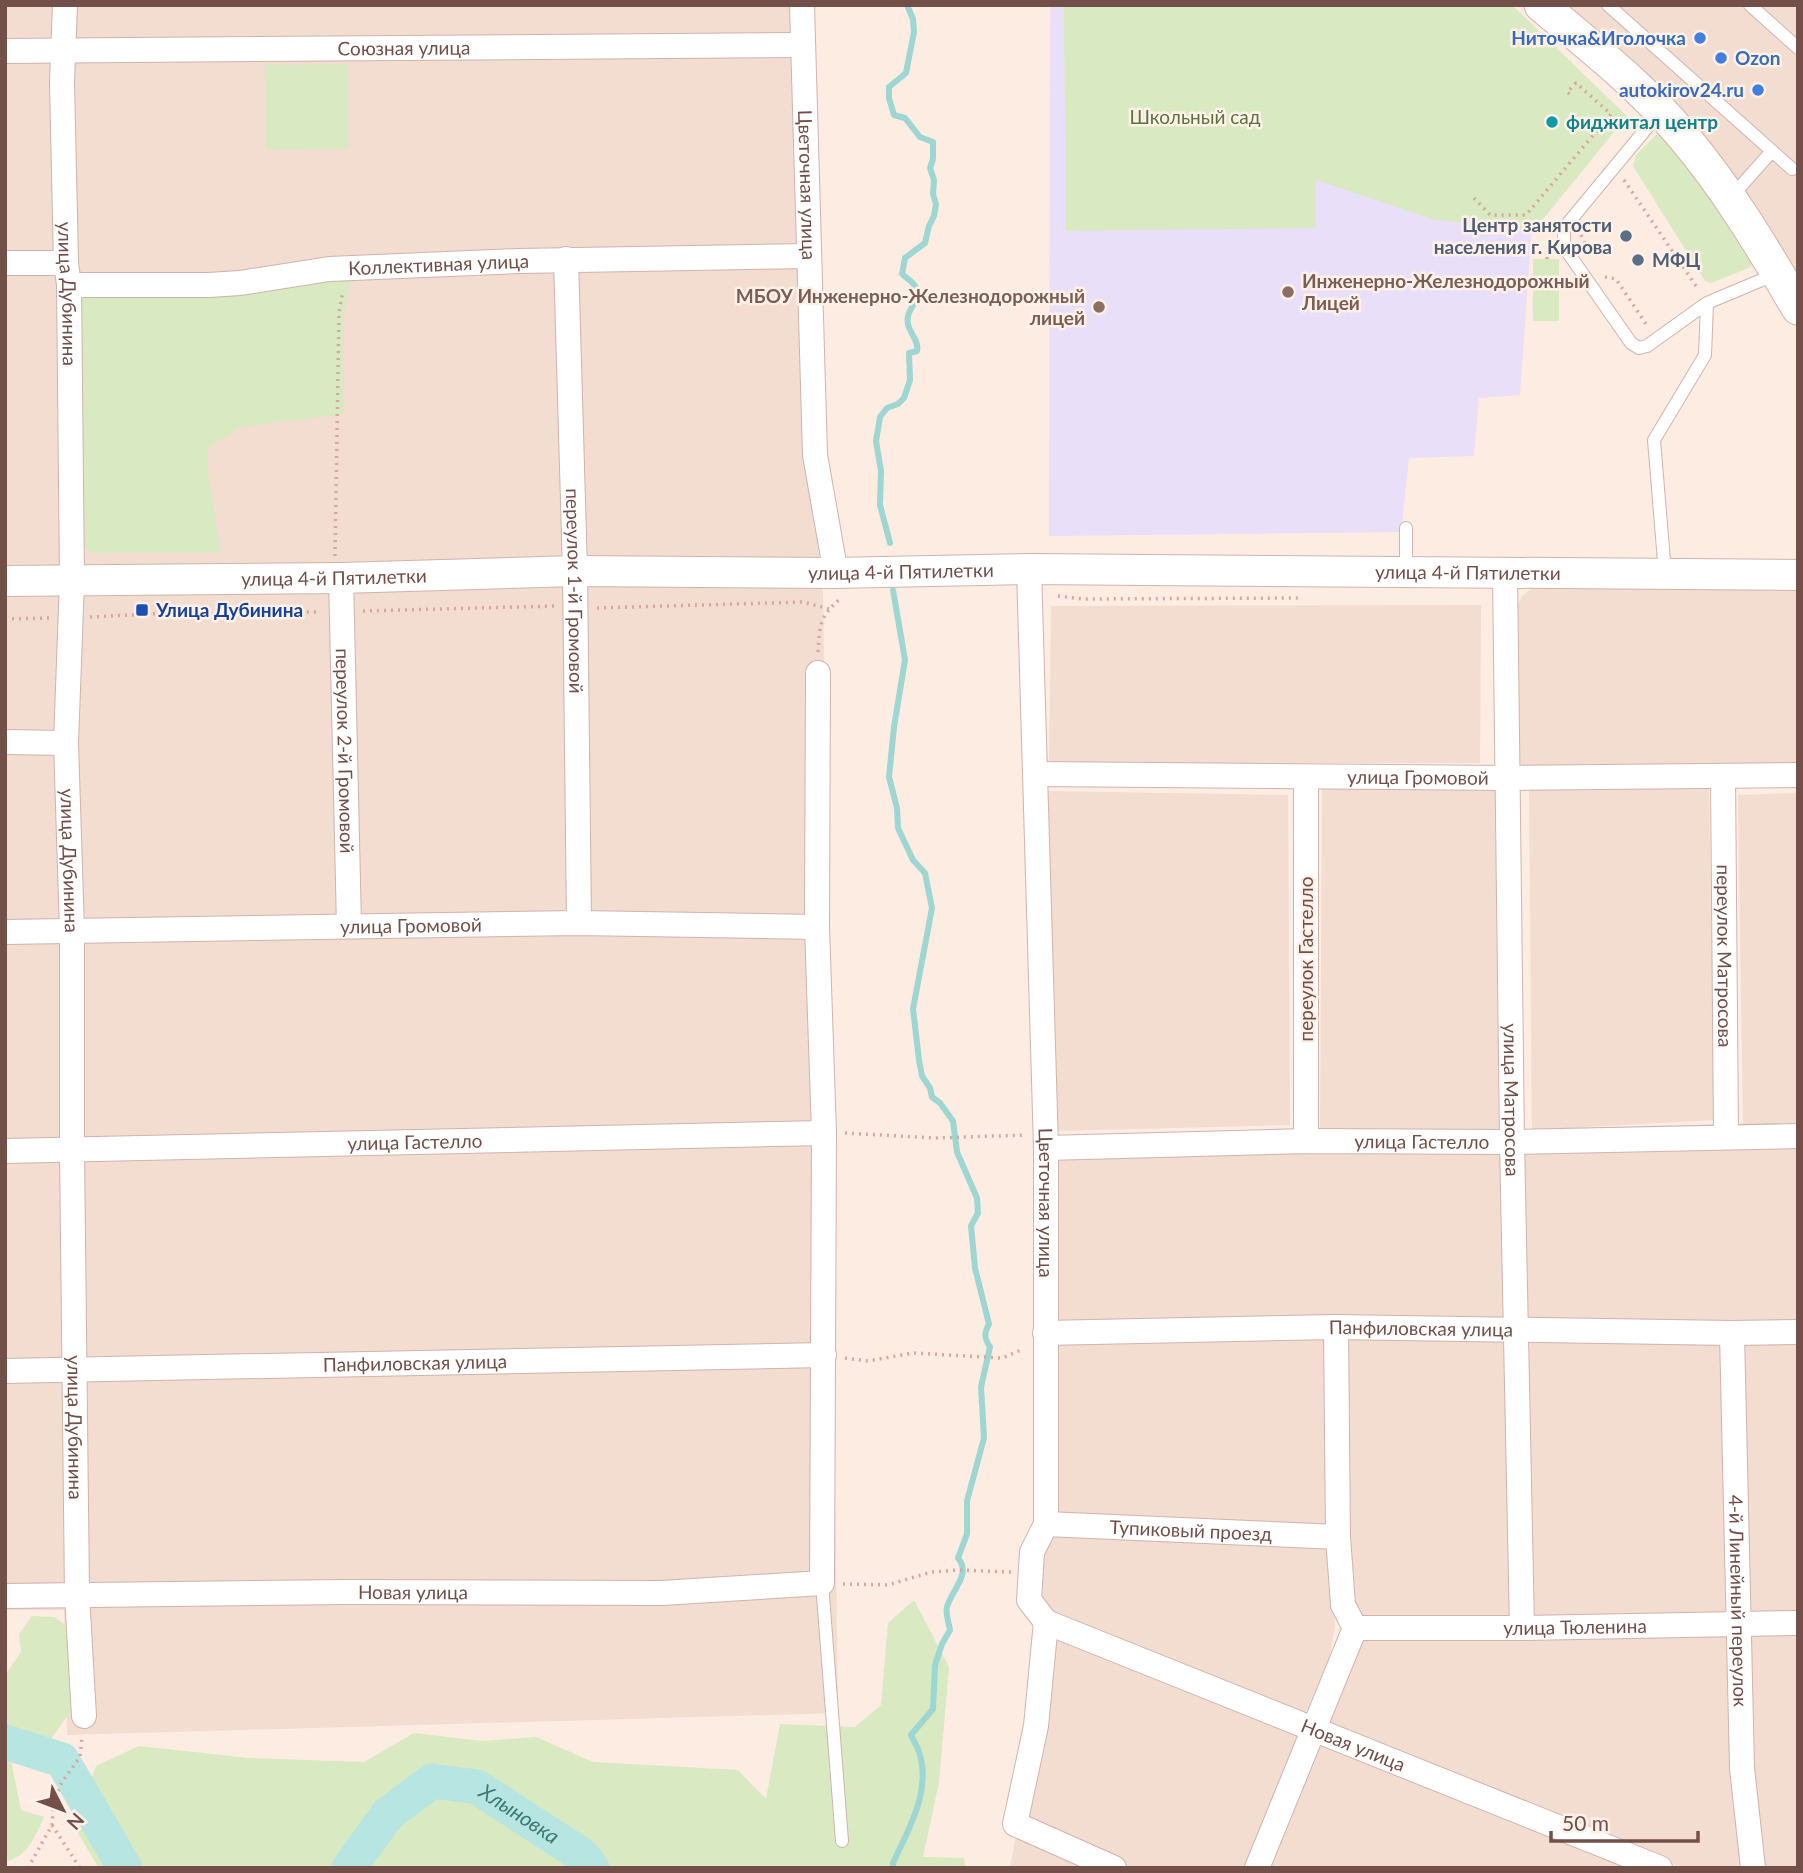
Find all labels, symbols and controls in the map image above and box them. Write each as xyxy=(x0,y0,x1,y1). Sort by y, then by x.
place label: Ниточка&Иголочка xyxy=(1511,26,1686,49)
marker: Ниточка&Иголочка xyxy=(1692,30,1708,46)
street label: Союзная улица xyxy=(337,35,470,59)
place label: Ozon xyxy=(1735,46,1780,69)
marker: Ozon xyxy=(1713,50,1729,66)
place label: autokirov24.ru xyxy=(1619,78,1744,101)
marker: autokirov24.ru xyxy=(1750,82,1766,98)
park label: Школьный сад xyxy=(1130,105,1261,128)
street label: Цветочная улица xyxy=(794,110,821,260)
place label: фиджитал центр xyxy=(1566,110,1718,133)
marker: фиджитал центр xyxy=(1544,114,1560,130)
place label: Центр занятости населения г. Кирова xyxy=(1434,213,1612,258)
street label: улица Дубинина xyxy=(54,221,82,366)
marker: Центр занятости населения г. Кирова xyxy=(1618,228,1634,244)
place label: МФЦ xyxy=(1652,248,1700,271)
street label: Коллективная улица xyxy=(348,249,529,279)
marker: МФЦ xyxy=(1630,252,1646,268)
place label: Инженерно-Железнодорожный Лицей xyxy=(1301,269,1590,314)
place label: МБОУ Инженерно-Железнодорожный лицей xyxy=(736,284,1085,329)
marker: Инженерно-Железнодорожный Лицей xyxy=(1280,284,1296,300)
marker: МБОУ Инженерно-Железнодорожный лицей xyxy=(1091,299,1107,315)
street label: переулок 1-й Громовой xyxy=(562,488,588,694)
street label: улица 4-й Пятилетки xyxy=(808,558,994,584)
street label: улица 4-й Пятилетки xyxy=(1375,560,1561,584)
street label: улица 4-й Пятилетки xyxy=(241,563,427,590)
place label: Улица Дубинина xyxy=(155,598,303,621)
marker: Улица Дубинина xyxy=(134,602,150,618)
street label: переулок 2-й Громовой xyxy=(332,648,359,854)
street label: улица Громовой xyxy=(1347,765,1489,789)
street label: улица Дубинина xyxy=(56,788,84,933)
street label: переулок Матросова xyxy=(1713,864,1737,1048)
street label: переулок Гастелло xyxy=(1294,877,1317,1041)
street label: улица Громовой xyxy=(340,913,482,938)
street label: улица Матросова xyxy=(1500,1023,1525,1177)
street label: Цветочная улица xyxy=(1034,1127,1058,1278)
street label: улица Гастелло xyxy=(347,1129,483,1154)
street label: улица Гастелло xyxy=(1354,1129,1489,1153)
street label: Панфиловская улица xyxy=(1329,1315,1513,1341)
street label: Панфиловская улица xyxy=(323,1349,507,1376)
street label: улица Дубинина xyxy=(63,1355,88,1500)
street label: 4-й Линейный переулок xyxy=(1725,1495,1753,1707)
street label: Тупиковый проезд xyxy=(1109,1515,1273,1545)
street label: Новая улица xyxy=(358,1580,468,1603)
street label: улица Тюленина xyxy=(1503,1614,1647,1639)
street label: Новая улица xyxy=(1298,1713,1409,1776)
north arrow xyxy=(28,1775,98,1845)
water label: Хлыновка xyxy=(474,1777,564,1848)
scale bar xyxy=(1551,1800,1698,1844)
text: N xyxy=(63,1809,89,1835)
text: 50 m xyxy=(1562,1810,1609,1835)

